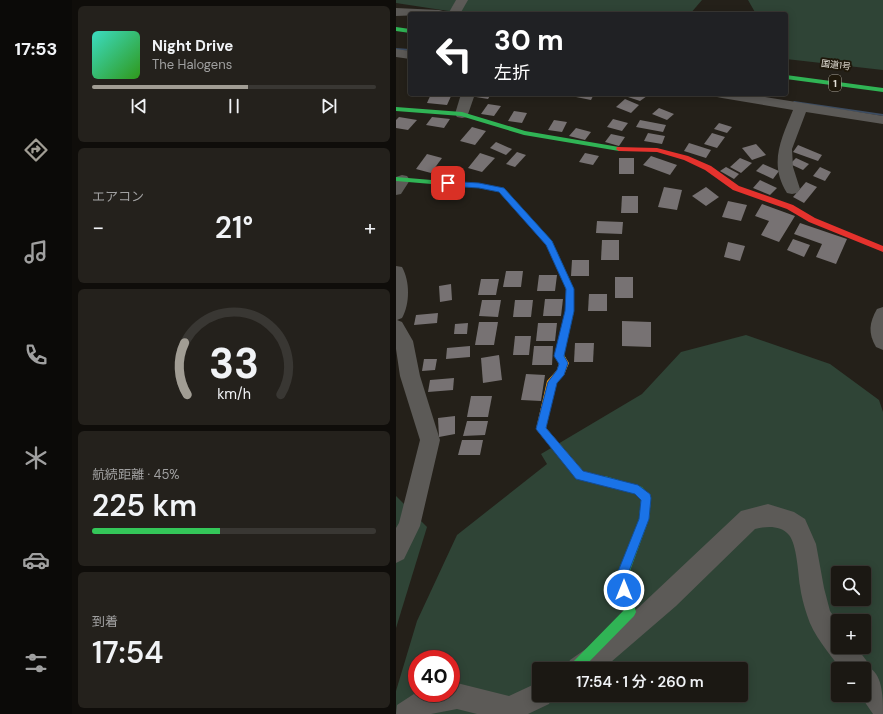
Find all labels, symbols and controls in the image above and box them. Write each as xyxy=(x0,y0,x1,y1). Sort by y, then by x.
text: 30 m xyxy=(494,22,564,59)
icon: left xyxy=(428,28,480,80)
text: Night Drive xyxy=(152,36,233,56)
text: 17:53 xyxy=(15,37,57,61)
text: The Halogens xyxy=(152,56,232,73)
street label: 国道1号 xyxy=(820,57,852,73)
text: 左折 xyxy=(494,61,530,85)
road number: 1 xyxy=(829,75,841,91)
icon: previous xyxy=(128,95,150,117)
icon: pause xyxy=(223,95,245,117)
icon: next xyxy=(318,95,340,117)
icon: directions xyxy=(22,136,50,164)
pin xyxy=(431,166,465,200)
icon: arrive xyxy=(437,172,459,194)
text: エアコン xyxy=(92,188,144,205)
text: 21° xyxy=(215,208,253,247)
text: − xyxy=(92,213,104,242)
text: + xyxy=(364,213,376,242)
icon: music xyxy=(22,238,50,266)
text: 33 xyxy=(209,337,259,391)
icon: phone xyxy=(22,341,50,369)
text: km/h xyxy=(217,385,251,403)
icon: climate xyxy=(22,444,50,472)
text: 航続距離 · 45% xyxy=(92,466,180,483)
text: 225 km xyxy=(92,486,197,525)
icon: car xyxy=(22,546,50,574)
map controls xyxy=(831,566,871,702)
button: search xyxy=(831,566,871,606)
position arrow xyxy=(603,569,645,611)
text: 到着 xyxy=(92,613,118,630)
button: + xyxy=(831,614,871,654)
text: 17:54 xyxy=(92,633,163,672)
icon: filters xyxy=(22,649,50,677)
speed limit sign: 40 xyxy=(408,650,460,702)
button: − xyxy=(831,662,871,702)
text: 17:54 · 1 分 · 260 m xyxy=(576,672,704,692)

